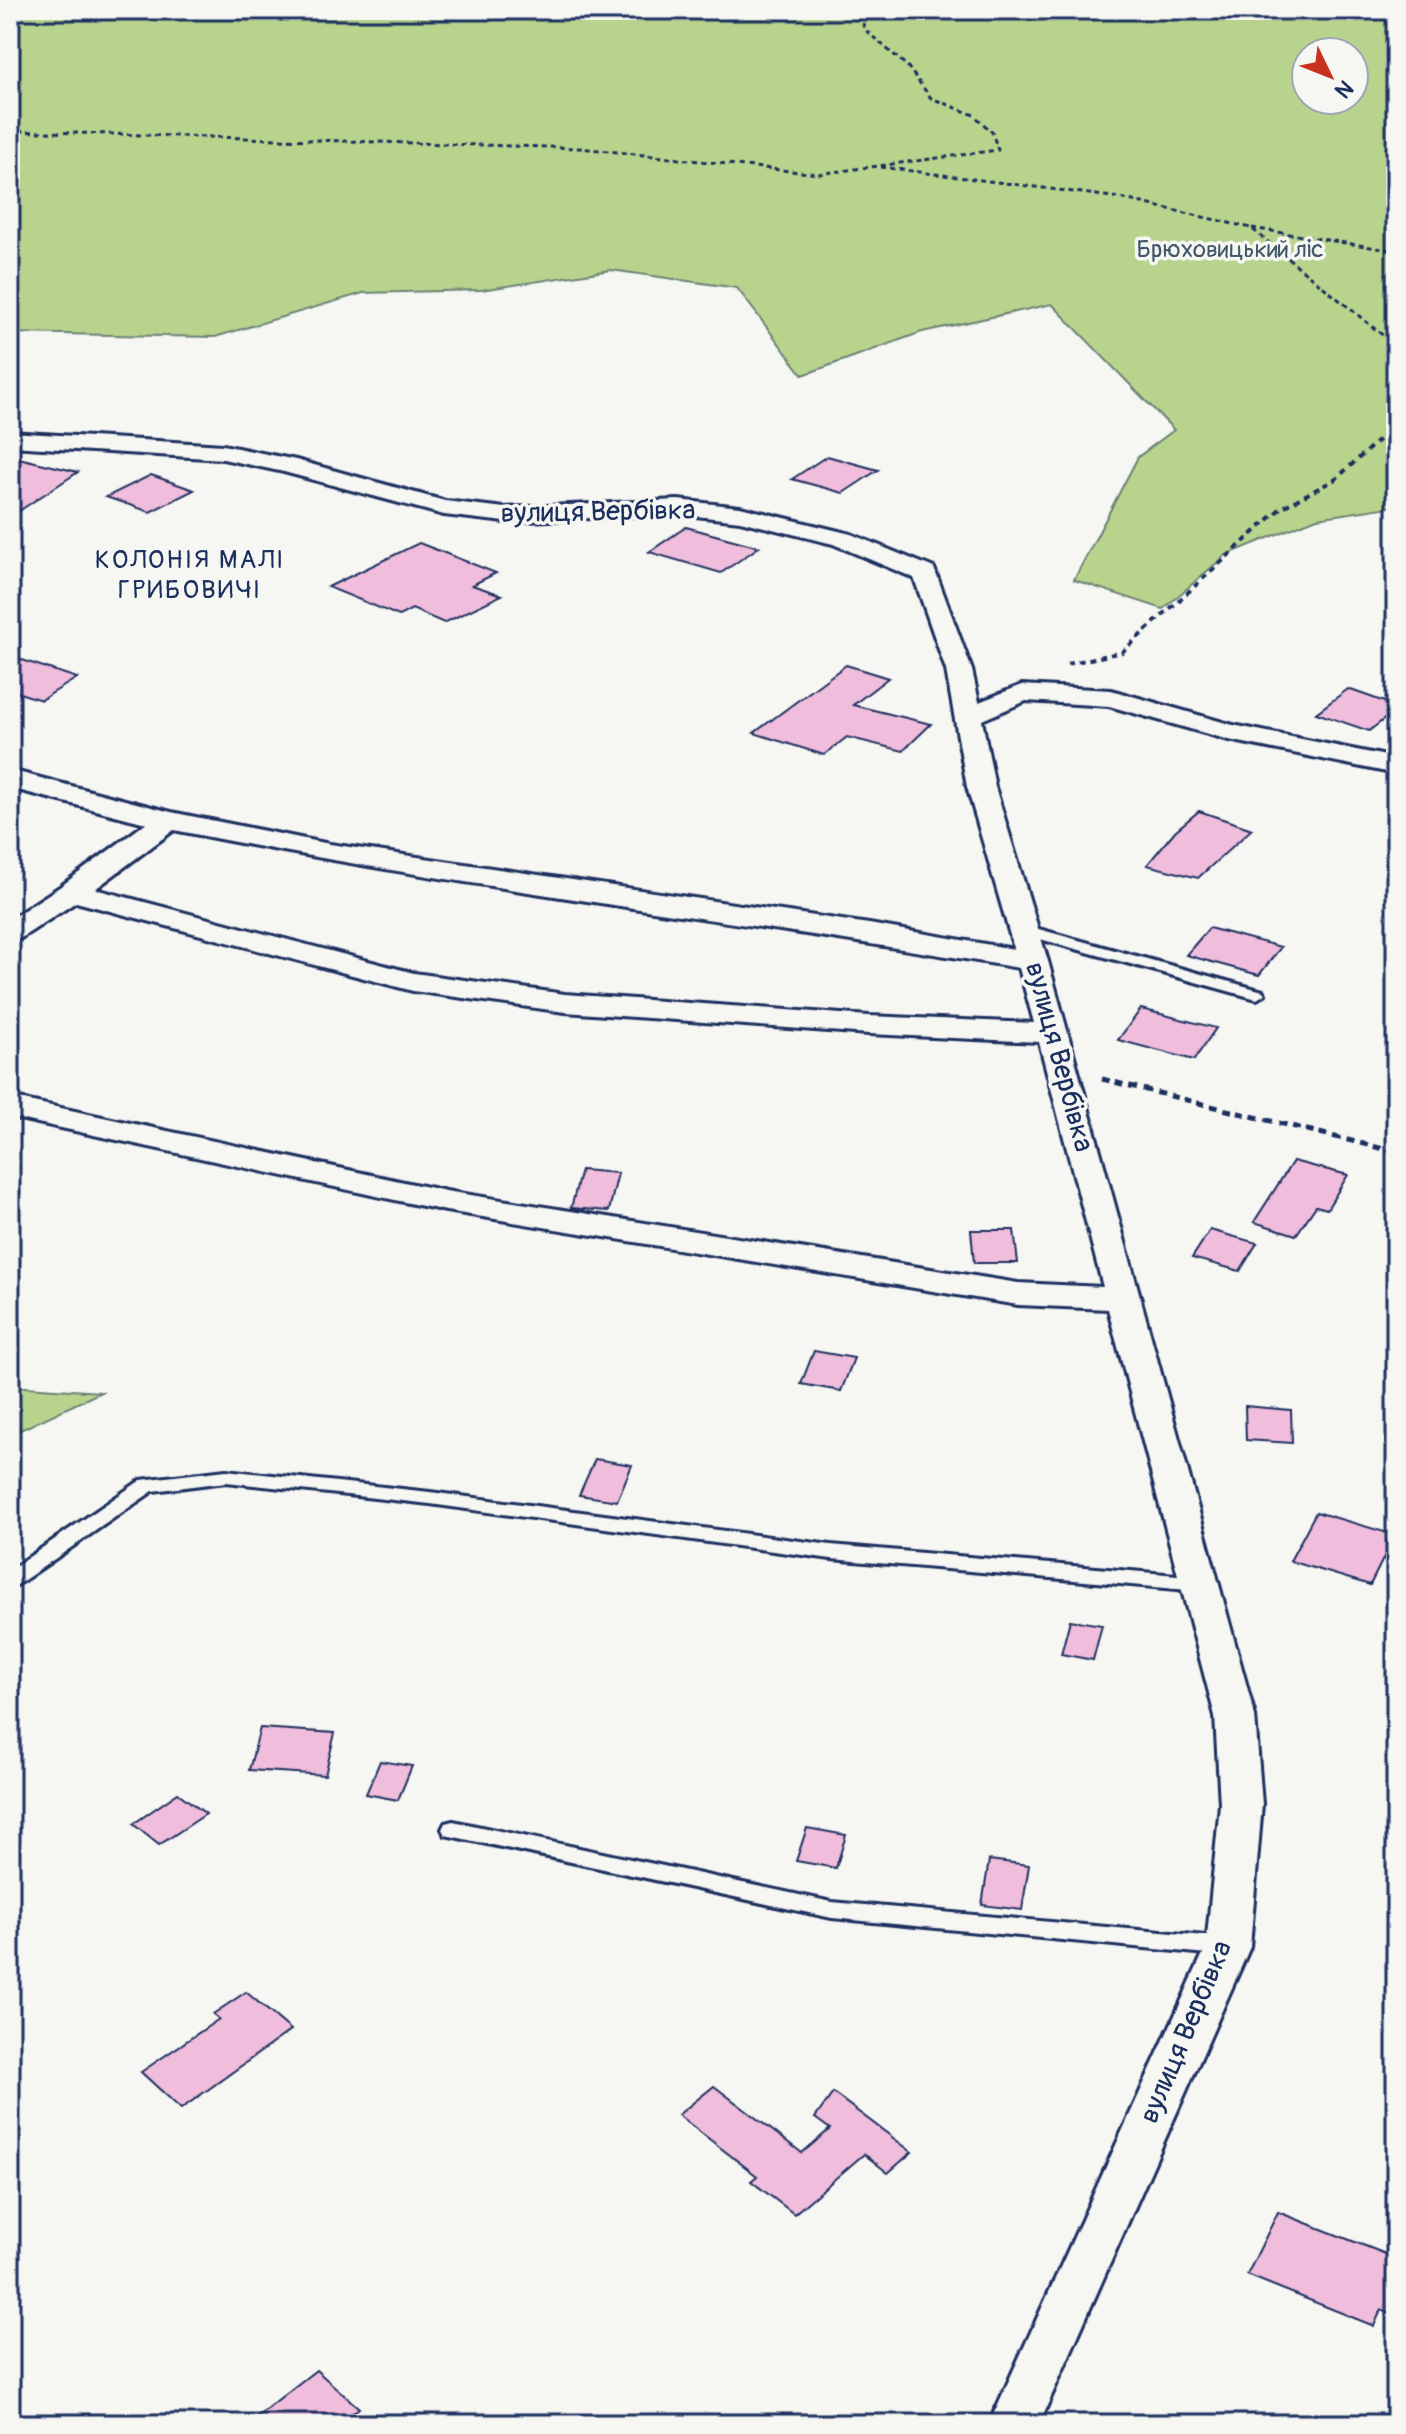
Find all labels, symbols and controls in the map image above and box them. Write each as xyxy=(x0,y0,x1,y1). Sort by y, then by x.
north arrow xyxy=(1290,36,1370,116)
text: N xyxy=(1328,74,1359,104)
park label: Брюховицький ліс xyxy=(1137,235,1323,264)
street label: вулиця Вербівка xyxy=(500,493,696,531)
district label: КОЛОНІЯ МАЛІ ГРИБОВИЧІ xyxy=(95,544,285,606)
street label: вулиця Вербівка xyxy=(1017,958,1101,1156)
street label: вулиця Вербівка xyxy=(1132,1935,1240,2129)

